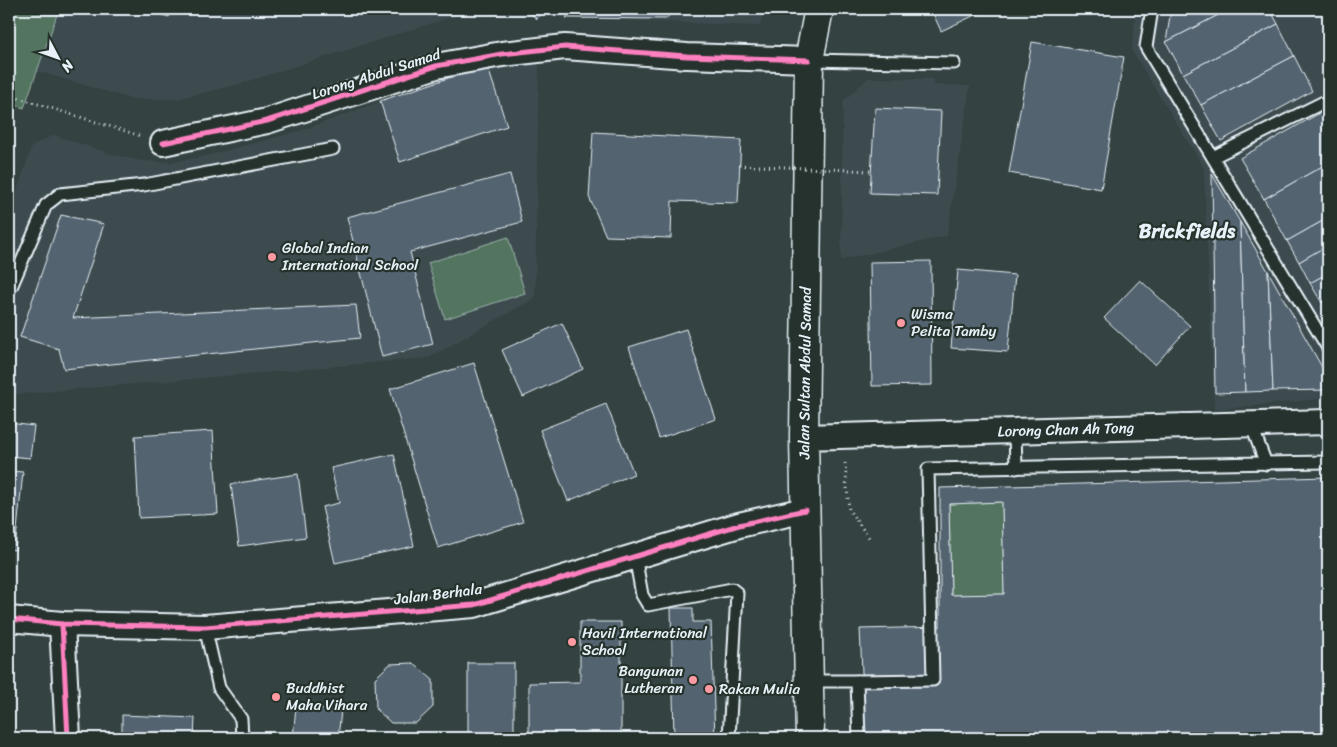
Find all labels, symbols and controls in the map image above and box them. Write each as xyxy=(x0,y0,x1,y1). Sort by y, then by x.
north arrow xyxy=(32,32,82,82)
street label: Lorong Abdul Samad xyxy=(308,41,445,107)
text: N xyxy=(55,54,81,78)
district label: Brickfields xyxy=(1139,214,1236,249)
place label: Global Indian International School xyxy=(281,235,419,278)
marker: Global Indian International School xyxy=(266,251,278,263)
street label: Jalan Sultan Abdul Samad xyxy=(791,286,819,460)
place label: Wisma Pelita Tamby xyxy=(911,301,996,344)
marker: Wisma Pelita Tamby xyxy=(895,317,907,329)
street label: Lorong Chan Ah Tong xyxy=(997,415,1135,444)
street label: Jalan Berhala xyxy=(391,576,484,612)
place label: Havil International School xyxy=(582,620,708,663)
marker: Havil International School xyxy=(566,636,578,648)
place label: Bangunan Lutheran xyxy=(619,658,683,701)
marker: Bangunan Lutheran xyxy=(687,674,699,686)
place label: Buddhist Maha Vihara xyxy=(286,675,368,718)
place label: Rakan Mulia xyxy=(719,676,800,702)
marker: Rakan Mulia xyxy=(703,683,715,695)
marker: Buddhist Maha Vihara xyxy=(270,691,282,703)

